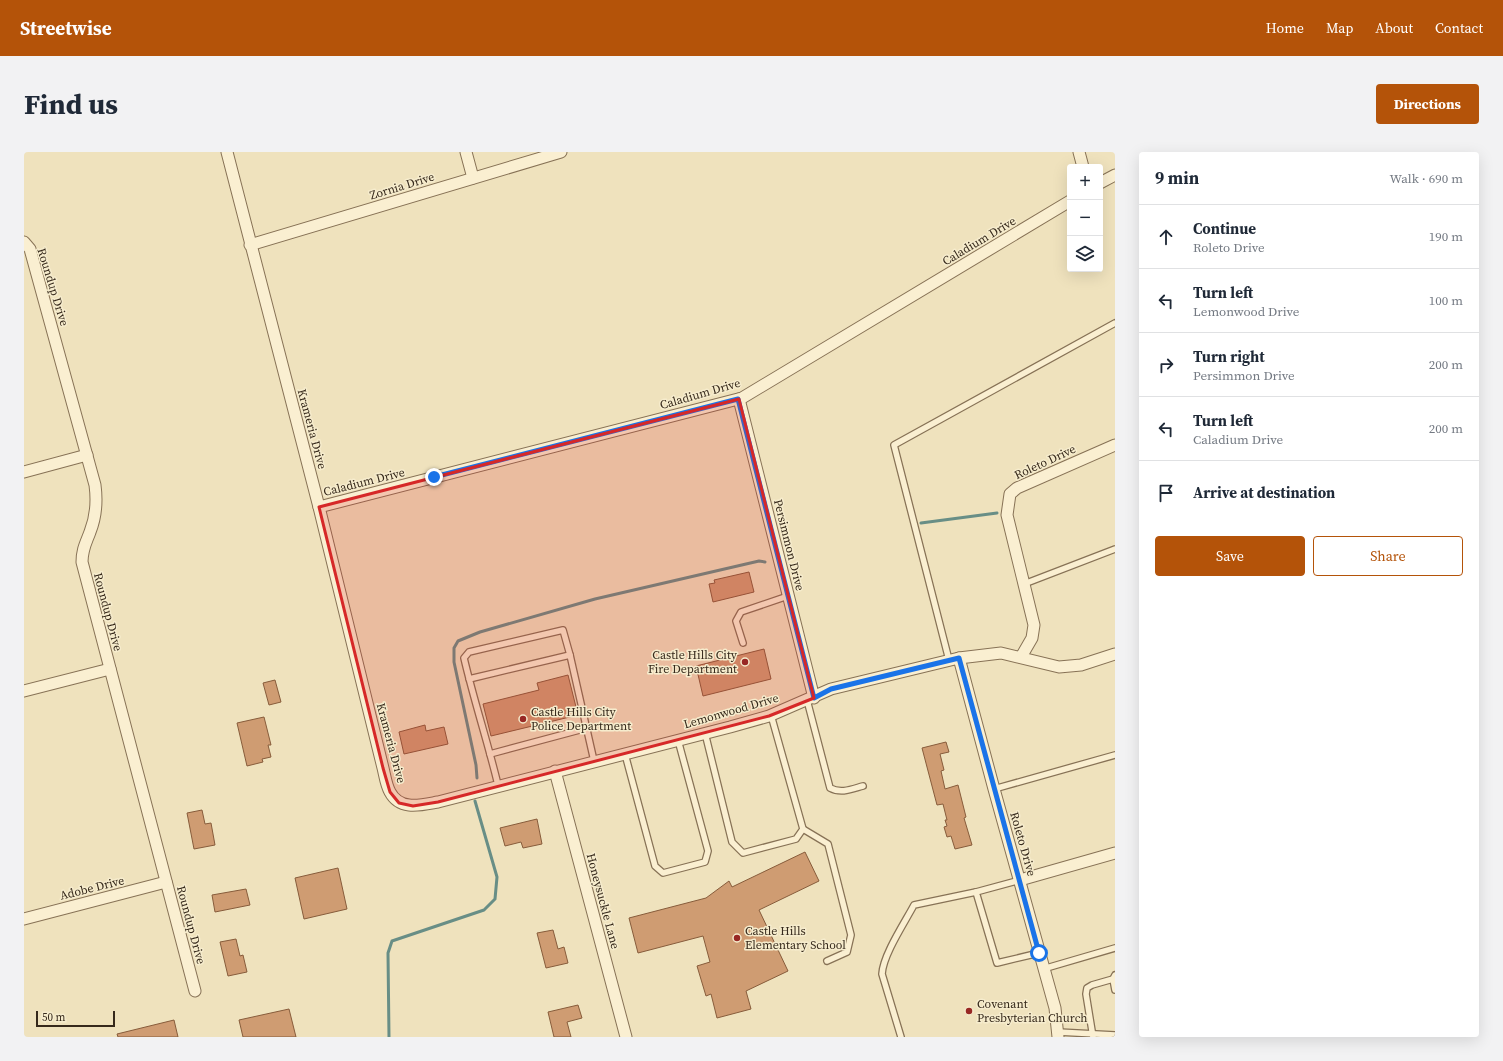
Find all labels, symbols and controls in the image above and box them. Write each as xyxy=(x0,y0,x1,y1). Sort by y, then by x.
text: Streetwise xyxy=(20,15,112,41)
text: Home xyxy=(1266,18,1304,38)
text: Map xyxy=(1326,18,1353,38)
text: About xyxy=(1375,18,1413,38)
text: Contact xyxy=(1435,18,1483,38)
button: Directions xyxy=(1376,84,1479,124)
text: Find us xyxy=(24,85,118,123)
map controls xyxy=(1067,164,1103,272)
button: + xyxy=(1067,164,1103,200)
text: 9 min xyxy=(1155,166,1199,190)
street label: Zornia Drive xyxy=(368,169,436,203)
text: Walk · 690 m xyxy=(1390,170,1463,187)
button: − xyxy=(1067,200,1103,236)
street label: Caladium Drive xyxy=(939,213,1019,269)
text: Continue xyxy=(1193,218,1256,239)
icon: ahead xyxy=(1155,226,1177,248)
text: 190 m xyxy=(1429,228,1463,245)
button: layers xyxy=(1067,236,1103,272)
text: Roleto Drive xyxy=(1193,239,1265,256)
street label: Roundup Drive xyxy=(34,246,72,328)
text: Turn left xyxy=(1193,282,1253,303)
icon: left xyxy=(1155,290,1177,312)
text: 100 m xyxy=(1429,292,1463,309)
text: Lemonwood Drive xyxy=(1193,303,1299,320)
text: Turn right xyxy=(1193,346,1265,367)
icon: right xyxy=(1155,354,1177,376)
text: 200 m xyxy=(1429,356,1463,373)
text: Persimmon Drive xyxy=(1193,367,1295,384)
street label: Caladium Drive xyxy=(658,375,742,413)
street label: Krameria Drive xyxy=(294,387,330,471)
text: Turn left xyxy=(1193,410,1253,431)
icon: left xyxy=(1155,418,1177,440)
text: 200 m xyxy=(1429,420,1463,437)
text: Caladium Drive xyxy=(1193,431,1283,448)
street label: Roleto Drive xyxy=(1012,441,1078,483)
street label: Caladium Drive xyxy=(322,464,406,500)
route end xyxy=(425,468,443,486)
icon: arrive xyxy=(1155,482,1177,504)
text: Arrive at destination xyxy=(1193,482,1335,503)
street label: Persimmon Drive xyxy=(770,498,808,592)
button: Save xyxy=(1155,536,1305,576)
button: Share xyxy=(1313,536,1463,576)
street label: Roundup Drive xyxy=(90,571,126,653)
place label: Castle Hills City Fire Department xyxy=(648,647,738,677)
marker: Castle Hills City Fire Department xyxy=(740,657,750,667)
street label: Lemonwood Drive xyxy=(682,690,780,732)
street label: Krameria Drive xyxy=(373,701,409,785)
place label: Castle Hills City Police Department xyxy=(531,704,631,734)
marker: Castle Hills City Police Department xyxy=(518,714,528,724)
street label: Roleto Drive xyxy=(1006,810,1040,878)
street label: Honeysuckle Lane xyxy=(583,851,623,951)
street label: Adobe Drive xyxy=(58,872,126,904)
street label: Roundup Drive xyxy=(173,884,209,966)
place label: Castle Hills Elementary School xyxy=(745,923,846,953)
marker: Castle Hills Elementary School xyxy=(732,933,742,943)
route start xyxy=(1030,944,1048,962)
place label: Covenant Presbyterian Church xyxy=(977,996,1088,1026)
marker: Covenant Presbyterian Church xyxy=(964,1006,974,1016)
scale bar xyxy=(36,1009,115,1028)
text: 50 m xyxy=(42,1010,65,1025)

